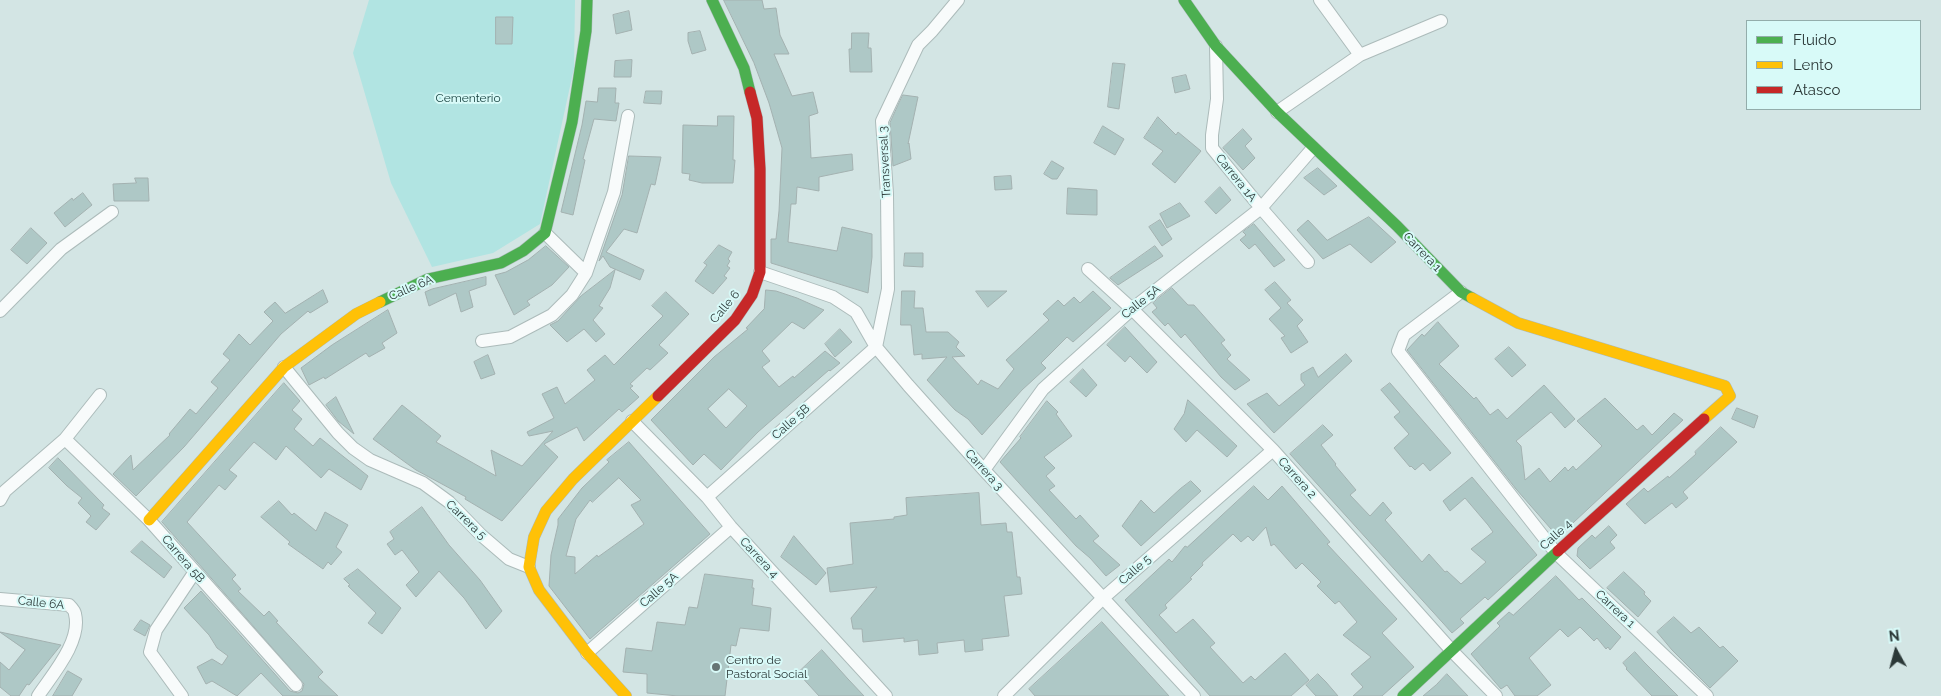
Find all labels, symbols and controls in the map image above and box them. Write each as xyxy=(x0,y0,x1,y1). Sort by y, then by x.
legend xyxy=(1746,20,1921,110)
text: Fluido xyxy=(1793,31,1836,49)
text: Lento xyxy=(1793,56,1833,74)
text: Atasco xyxy=(1793,81,1840,99)
park label: Cementerio xyxy=(435,91,501,105)
street label: Transversal 3 xyxy=(876,126,894,198)
street label: Carrera 1A xyxy=(1212,151,1260,205)
street label: Carrera 1 xyxy=(1400,229,1444,275)
street label: Calle 6A xyxy=(387,272,435,304)
street label: Calle 5A xyxy=(1119,282,1163,322)
street label: Calle 6 xyxy=(707,288,743,326)
street label: Calle 5B xyxy=(769,401,813,443)
street label: Carrera 3 xyxy=(962,447,1006,493)
street label: Carrera 2 xyxy=(1275,455,1319,501)
street label: Carrera 5 xyxy=(443,497,489,543)
street label: Calle 4 xyxy=(1537,517,1575,553)
street label: Carrera 5B xyxy=(158,532,208,586)
street label: Carrera 4 xyxy=(737,535,781,581)
street label: Calle 5 xyxy=(1116,552,1154,588)
street label: Calle 5A xyxy=(637,569,681,611)
street label: Carrera 1 xyxy=(1592,587,1638,631)
street label: Calle 6A xyxy=(17,593,65,613)
north arrow xyxy=(1871,626,1921,676)
text: N xyxy=(1888,628,1900,645)
place label: Centro de Pastoral Social xyxy=(726,653,807,681)
marker: Centro de Pastoral Social xyxy=(710,661,722,673)

